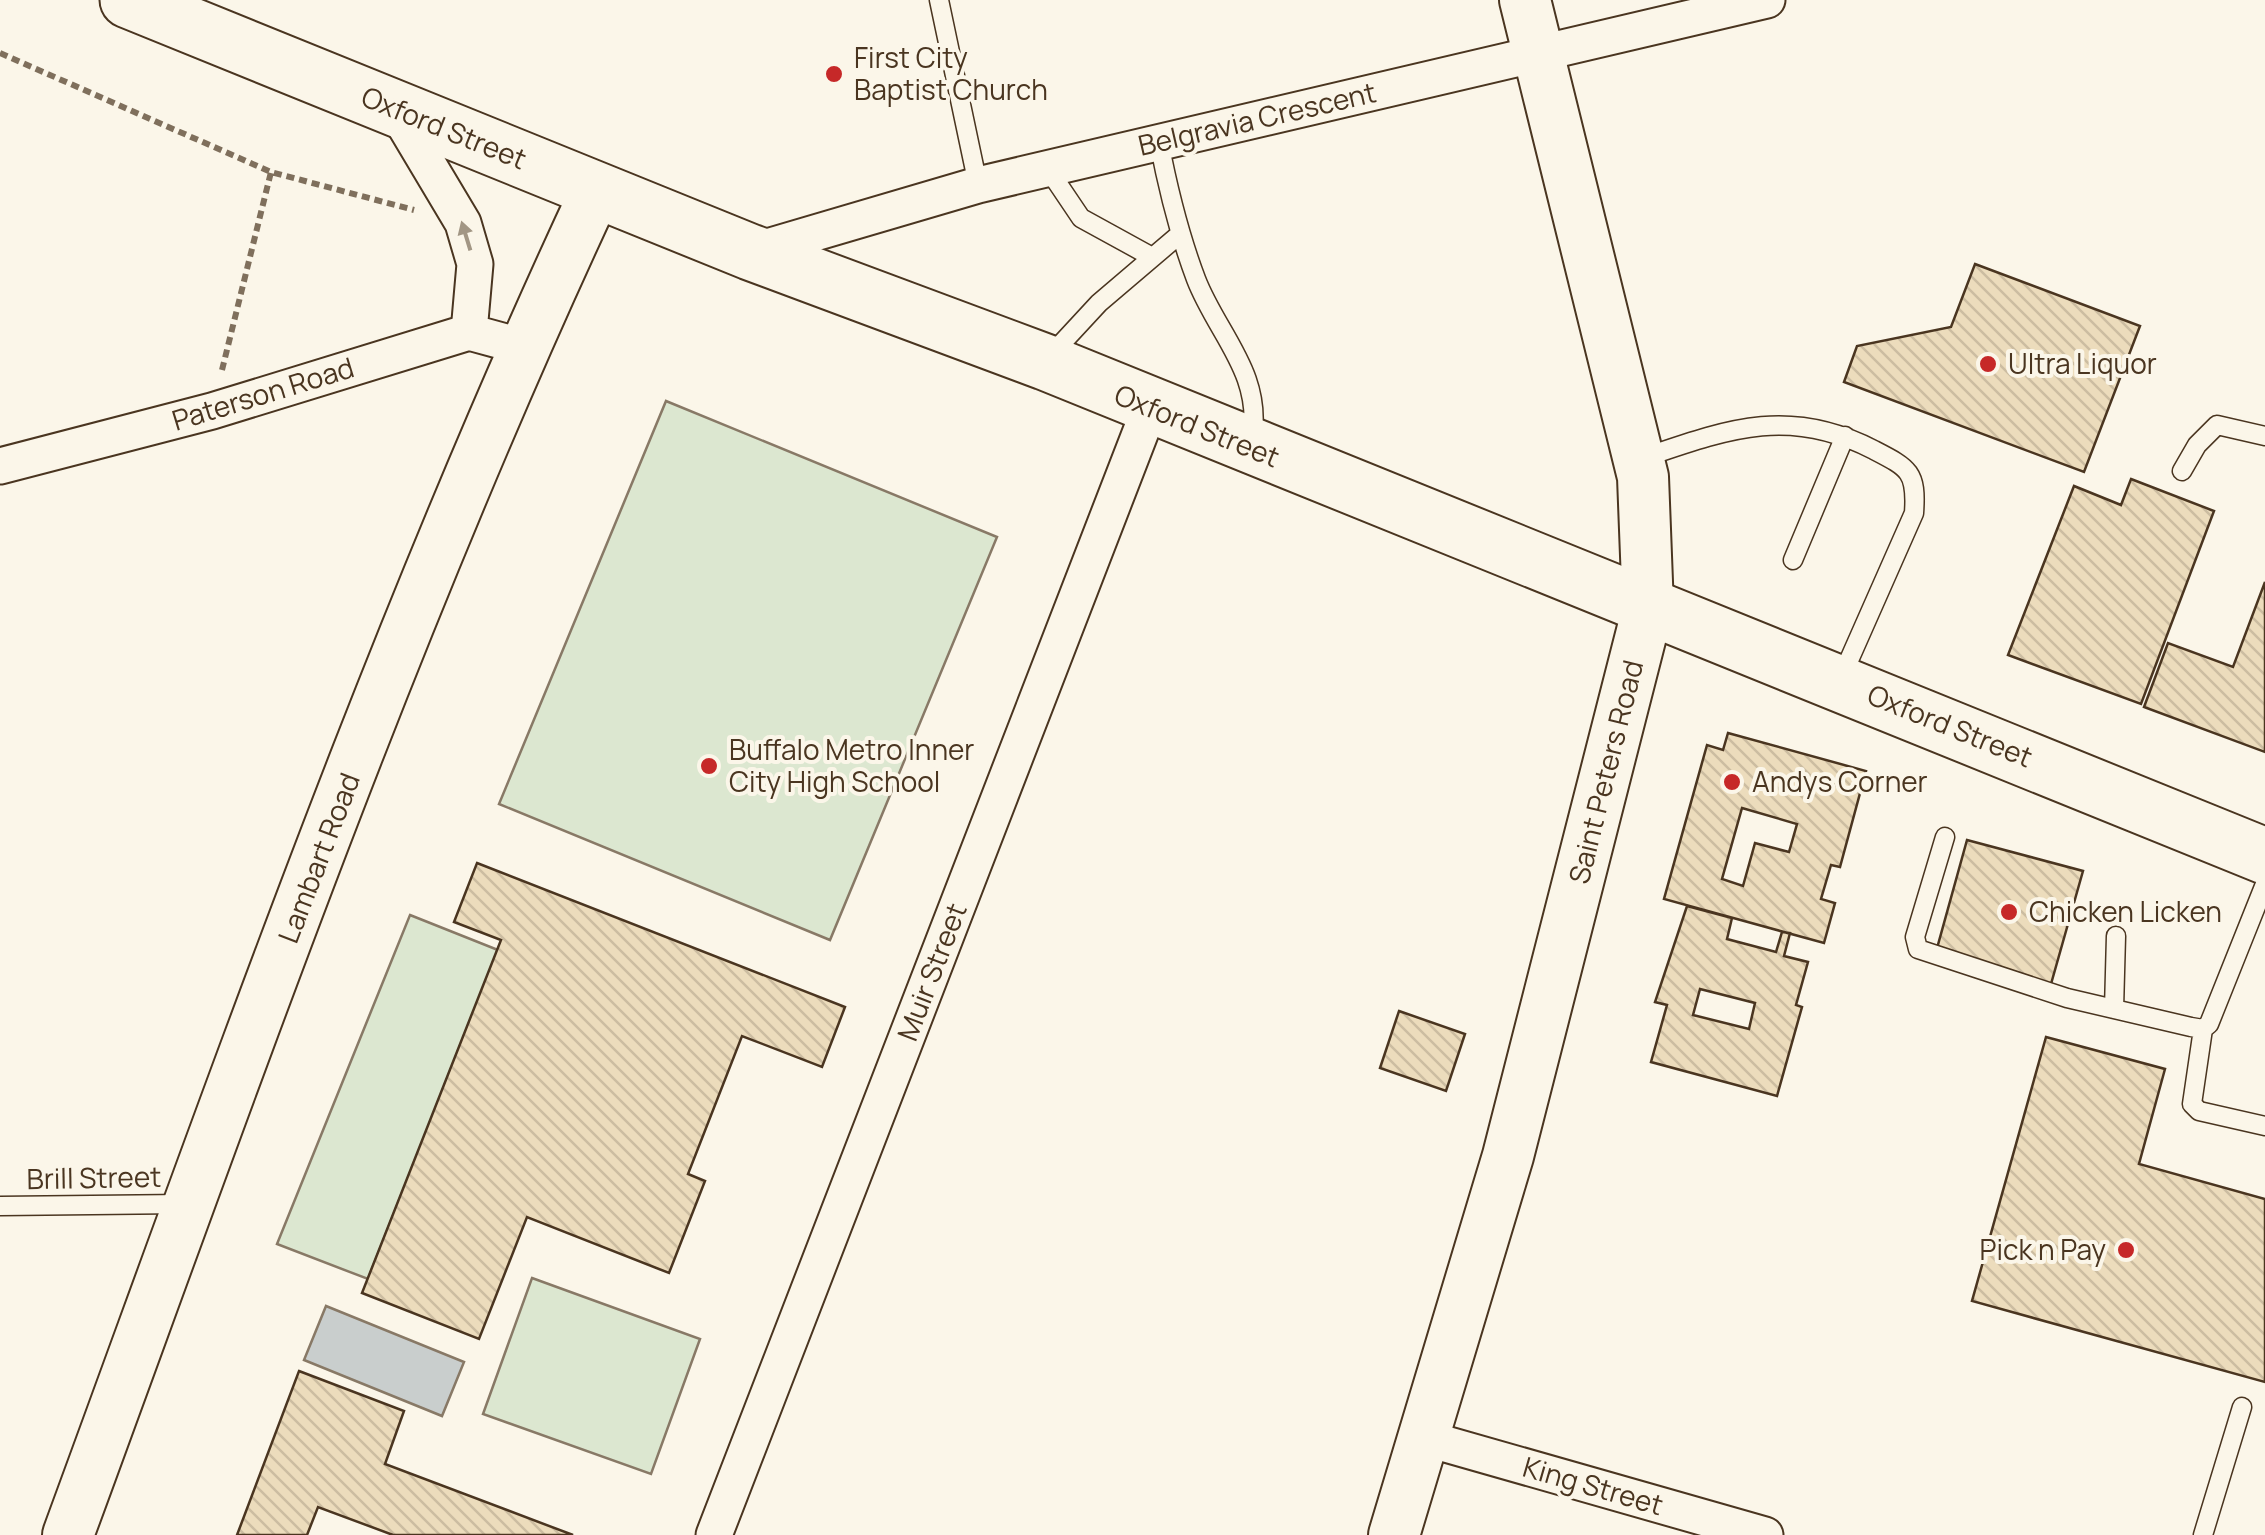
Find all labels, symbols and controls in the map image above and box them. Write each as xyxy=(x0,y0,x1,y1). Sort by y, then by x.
place label: First City Baptist Church xyxy=(854,38,1048,108)
marker: First City Baptist Church xyxy=(823,63,845,85)
street label: Belgravia Crescent xyxy=(1134,72,1379,164)
street label: Oxford Street xyxy=(356,77,532,177)
one-way arrow xyxy=(458,220,473,251)
place label: Ultra Liquor xyxy=(2008,344,2157,382)
street label: Paterson Road xyxy=(167,347,358,439)
marker: Ultra Liquor xyxy=(1977,353,1999,375)
street label: Oxford Street xyxy=(1109,375,1285,475)
street label: Saint Peters Road xyxy=(1559,656,1651,888)
street label: Oxford Street xyxy=(1862,675,2038,775)
place label: Buffalo Metro Inner City High School xyxy=(729,730,974,800)
marker: Buffalo Metro Inner City High School xyxy=(698,755,720,777)
place label: Andys Corner xyxy=(1752,762,1928,800)
street label: Lambart Road xyxy=(268,767,368,948)
marker: Andys Corner xyxy=(1721,771,1743,793)
place label: Chicken Licken xyxy=(2029,892,2222,930)
street label: Muir Street xyxy=(887,897,975,1046)
marker: Chicken Licken xyxy=(1998,901,2020,923)
street label: Brill Street xyxy=(26,1157,162,1197)
place label: Pick n Pay xyxy=(1980,1230,2106,1268)
marker: Pick n Pay xyxy=(2115,1239,2137,1261)
street label: King Street xyxy=(1519,1447,1668,1523)

